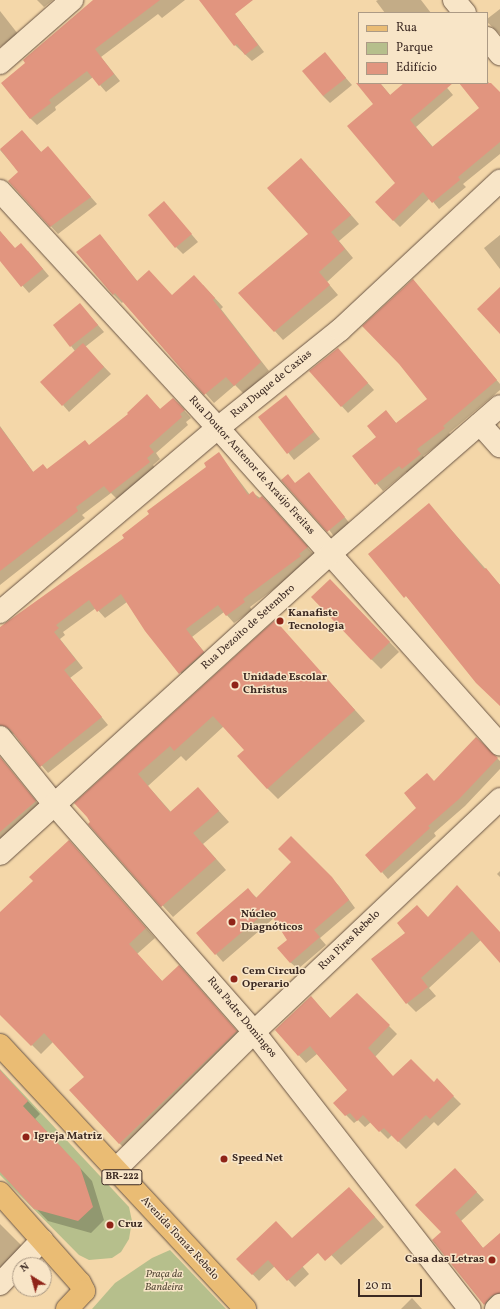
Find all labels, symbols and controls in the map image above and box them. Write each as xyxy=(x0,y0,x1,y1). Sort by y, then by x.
legend xyxy=(358,12,488,84)
text: Rua xyxy=(396,20,417,36)
text: Parque xyxy=(396,40,433,56)
text: Edifício xyxy=(396,60,437,76)
street label: Rua Duque de Caxias xyxy=(229,348,315,422)
street label: Rua Doutor Antenor de Araújo Freitas xyxy=(185,394,317,538)
street label: Rua Dezoito de Setembro xyxy=(200,583,298,673)
place label: Kanafiste Tecnologia xyxy=(288,608,344,634)
marker: Kanafiste Tecnologia xyxy=(275,616,285,626)
place label: Unidade Escolar Christus xyxy=(243,672,327,698)
marker: Unidade Escolar Christus xyxy=(230,680,240,690)
street label: Rua Pires Rebelo xyxy=(316,908,384,974)
place label: Núcleo Diagnóticos xyxy=(241,909,303,935)
marker: Núcleo Diagnóticos xyxy=(226,916,238,928)
place label: Cem Circulo Operario xyxy=(242,966,306,992)
marker: Cem Circulo Operario xyxy=(229,974,239,984)
street label: Rua Padre Domingos xyxy=(203,975,279,1061)
place label: Igreja Matriz xyxy=(34,1130,102,1144)
marker: Igreja Matriz xyxy=(21,1132,31,1142)
place label: Speed Net xyxy=(232,1152,283,1166)
marker: Speed Net xyxy=(219,1154,229,1164)
road number: BR-222 xyxy=(101,1169,143,1185)
street label: Avenida Tomaz Rebelo xyxy=(137,1195,221,1283)
place label: Cruz xyxy=(118,1218,143,1232)
marker: Cruz xyxy=(105,1220,115,1230)
place label: Casa das Letras xyxy=(405,1253,484,1267)
marker: Casa das Letras xyxy=(487,1255,497,1265)
north arrow xyxy=(12,1257,52,1297)
text: N xyxy=(17,1259,33,1276)
park label: Praça da Bandeira xyxy=(145,1269,183,1295)
scale bar xyxy=(360,1271,424,1297)
text: 20 m xyxy=(365,1278,392,1294)

